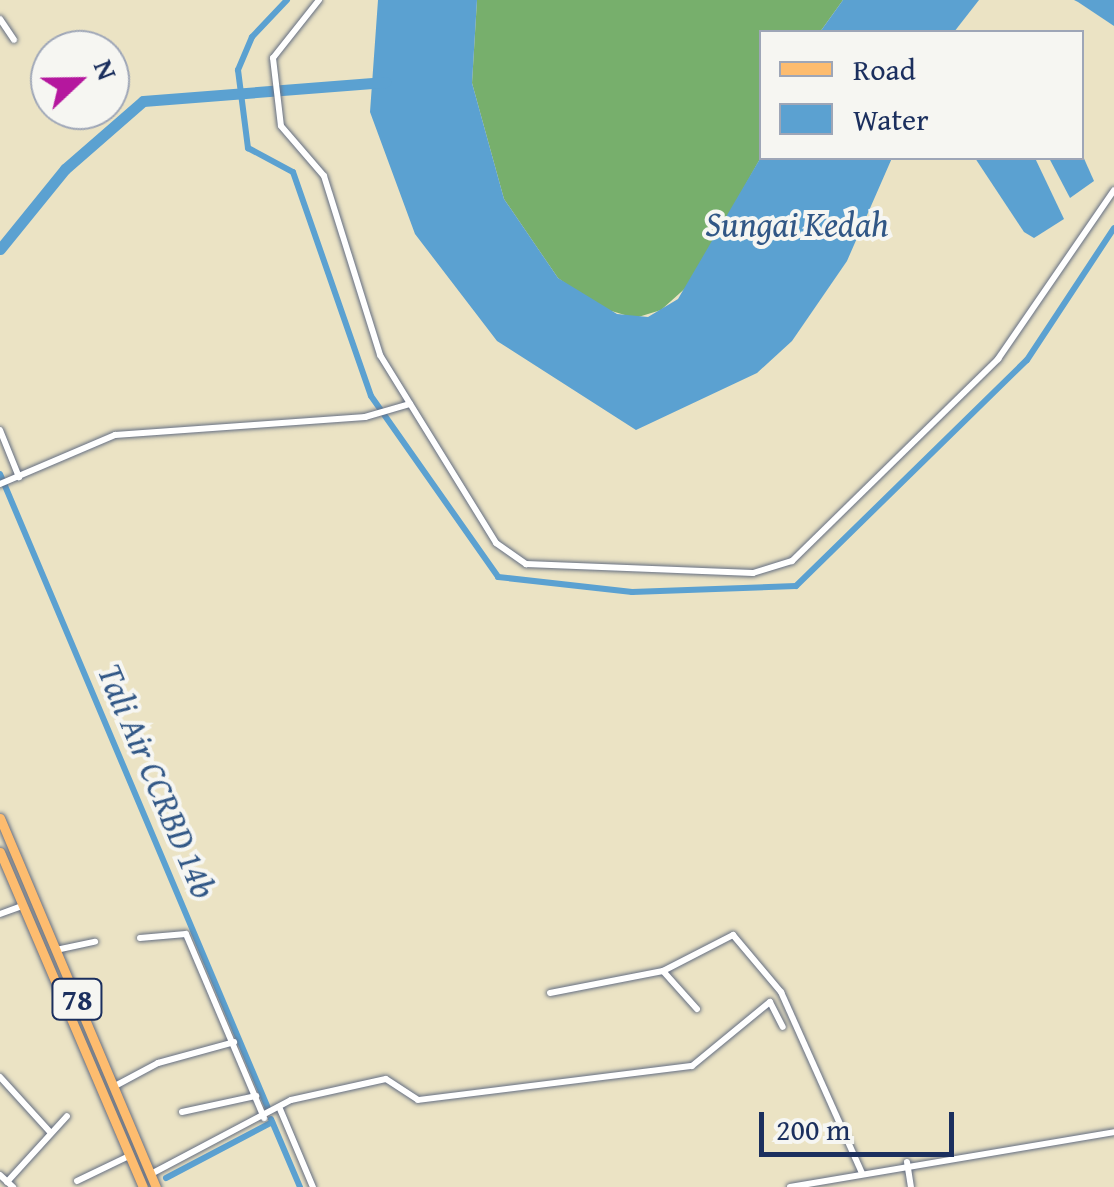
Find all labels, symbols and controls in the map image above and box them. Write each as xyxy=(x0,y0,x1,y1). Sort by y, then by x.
north arrow xyxy=(30,30,130,130)
legend xyxy=(759,30,1084,160)
text: Road xyxy=(853,47,916,91)
text: N xyxy=(84,53,129,86)
text: Water xyxy=(853,97,929,141)
water label: Sungai Kedah xyxy=(705,203,889,245)
water label: Tali Air CCRBD 14b xyxy=(89,657,225,905)
road number: 78 xyxy=(50,974,104,1024)
scale bar xyxy=(764,1092,959,1154)
text: 200 m xyxy=(776,1107,850,1151)

